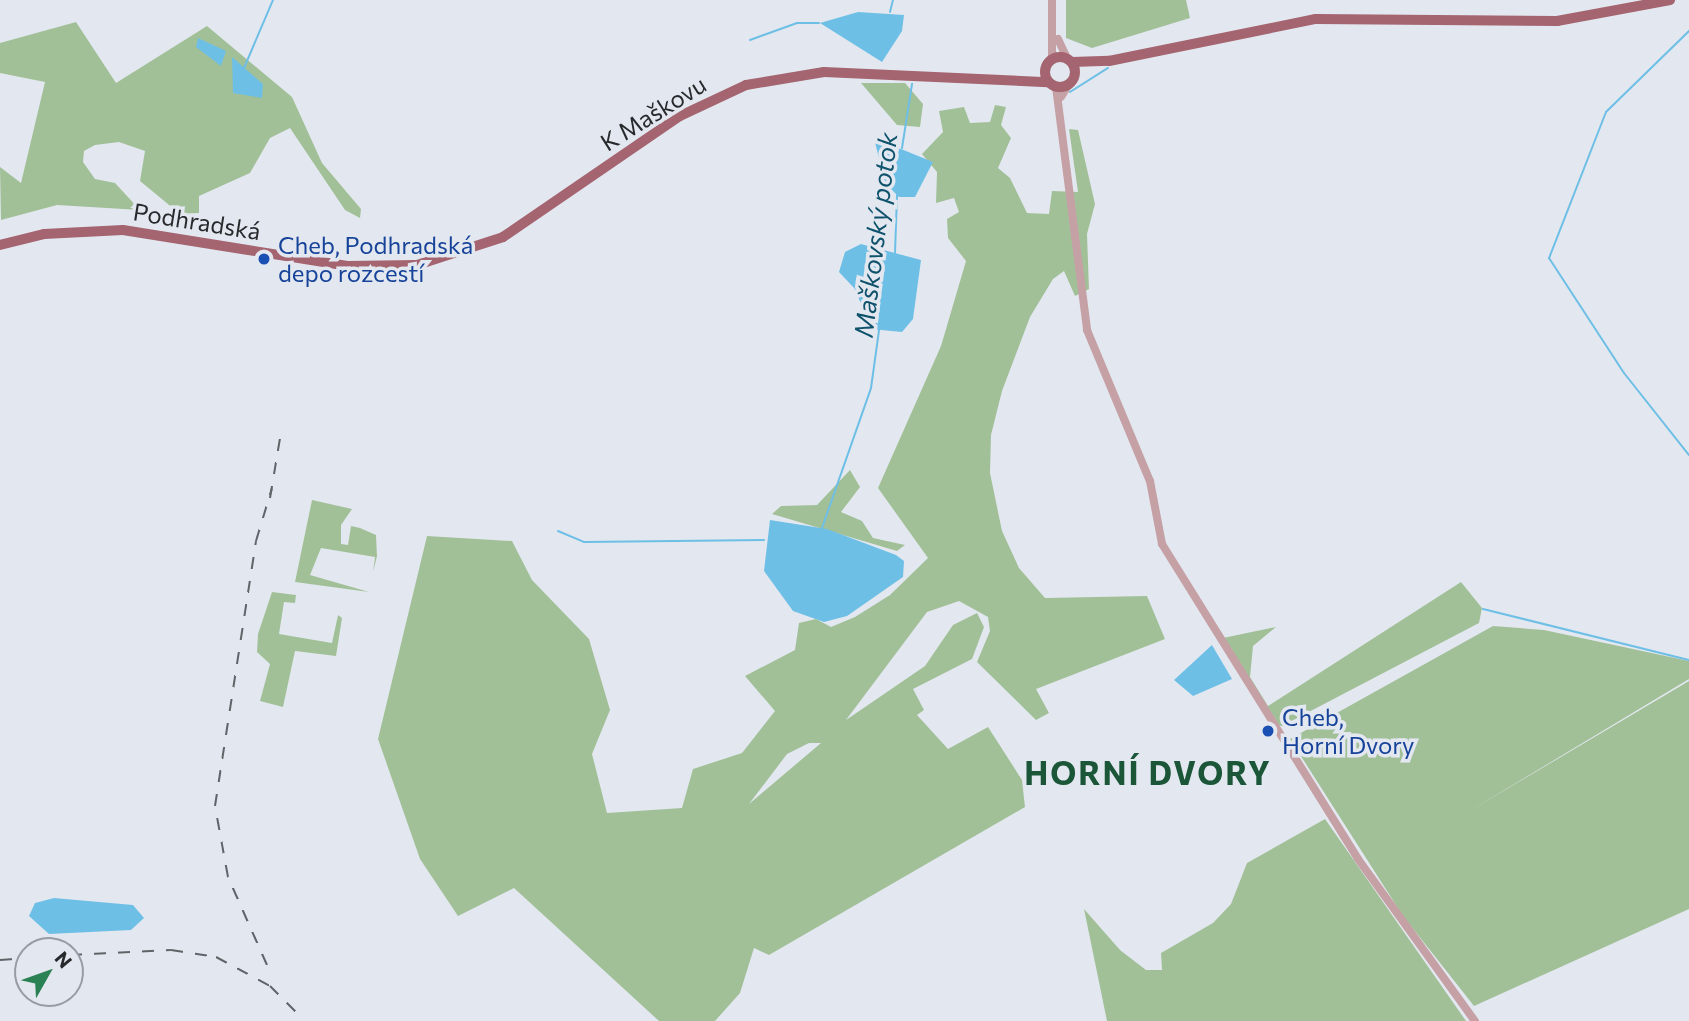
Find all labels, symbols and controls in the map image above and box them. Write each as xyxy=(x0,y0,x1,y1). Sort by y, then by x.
street label: K Maškovu xyxy=(595,69,711,157)
water label: Maškovský potok xyxy=(847,131,903,339)
street label: Podhradská xyxy=(131,197,263,245)
place label: Cheb, Podhradská depo rozcestí xyxy=(278,231,473,287)
marker: Cheb, Podhradská depo rozcestí xyxy=(256,251,272,267)
place label: Cheb, Horní Dvory xyxy=(1282,703,1414,759)
marker: Cheb, Horní Dvory xyxy=(1260,723,1276,739)
district label: HORNÍ DVORY xyxy=(1026,753,1270,791)
north arrow xyxy=(14,937,84,1007)
text: N xyxy=(51,947,77,972)

